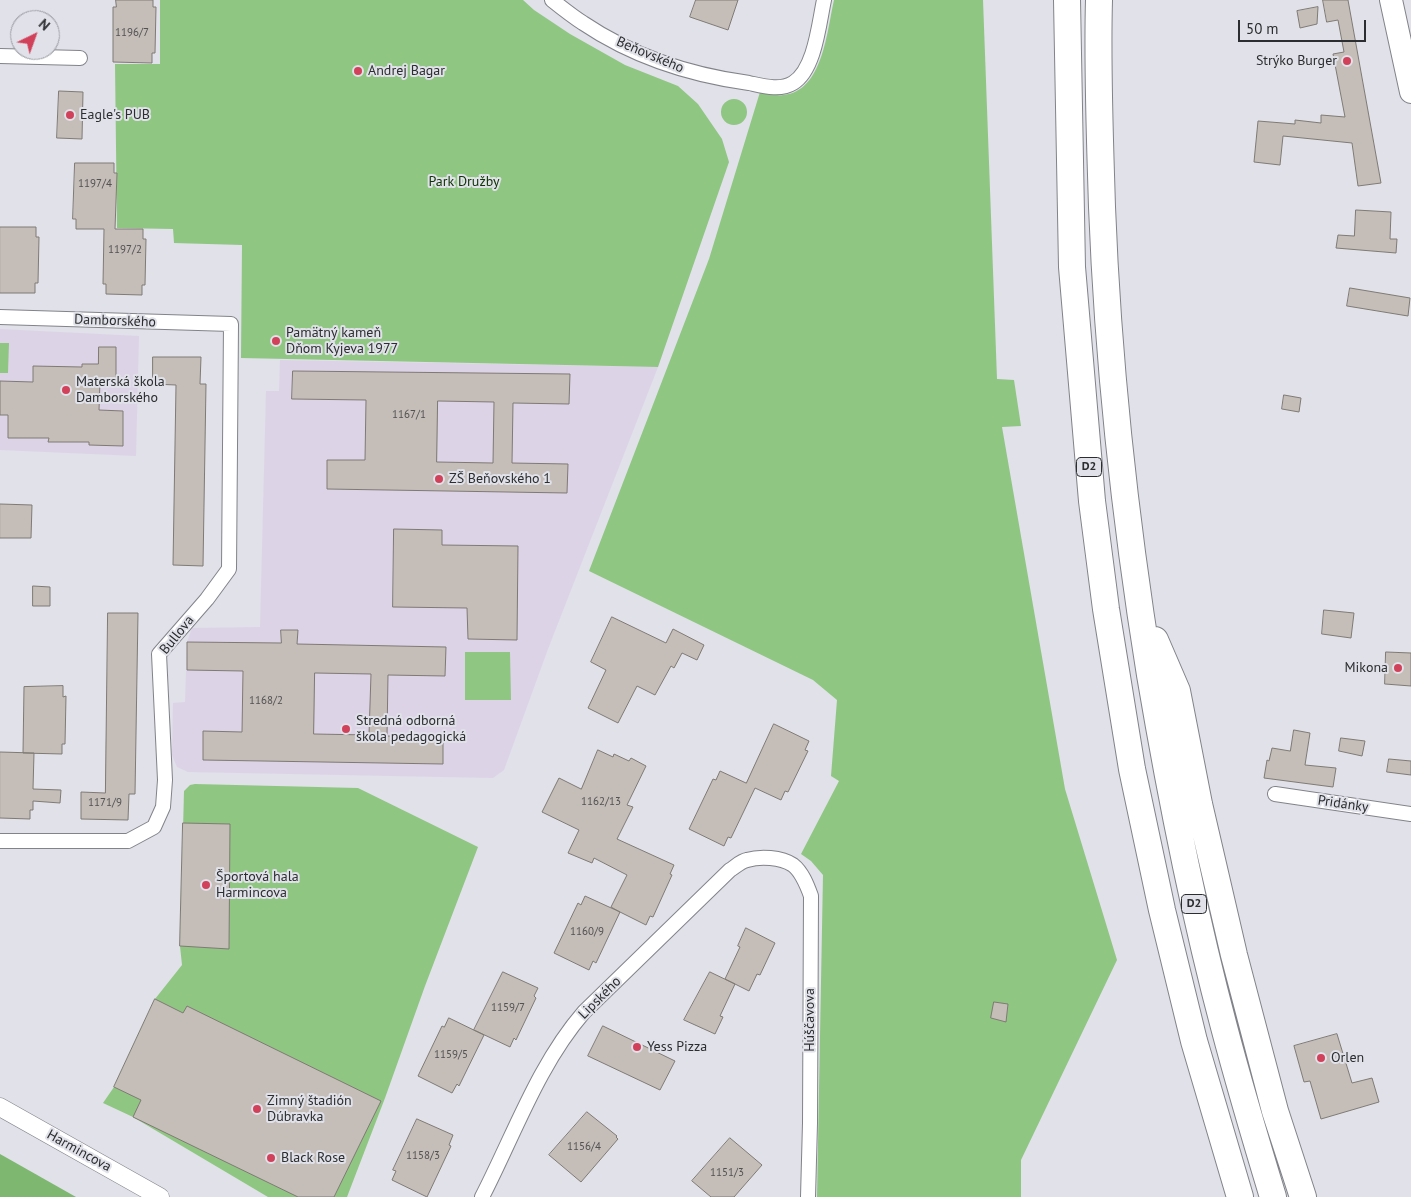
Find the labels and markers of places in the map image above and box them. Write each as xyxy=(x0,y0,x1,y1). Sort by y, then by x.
place label: Strýko Burger xyxy=(1256,53,1337,69)
marker: Strýko Burger xyxy=(1341,55,1353,67)
place label: Andrej Bagar xyxy=(368,63,445,79)
marker: Andrej Bagar xyxy=(352,65,364,77)
place label: Eagle's PUB xyxy=(80,107,150,123)
marker: Eagle's PUB xyxy=(64,109,76,121)
place label: Pamätný kameň Dňom Kyjeva 1977 xyxy=(286,325,398,358)
marker: Pamätný kameň Dňom Kyjeva 1977 xyxy=(270,335,282,347)
place label: Materská škola Damborského xyxy=(76,374,165,407)
marker: Materská škola Damborského xyxy=(60,384,72,396)
place label: ZŠ Beňovského 1 xyxy=(449,471,551,487)
marker: ZŠ Beňovského 1 xyxy=(433,473,445,485)
place label: Mikona xyxy=(1345,660,1388,676)
marker: Mikona xyxy=(1392,662,1404,674)
place label: Stredná odborná škola pedagogická xyxy=(356,713,466,746)
marker: Stredná odborná škola pedagogická xyxy=(340,723,352,735)
place label: Športová hala Harmincova xyxy=(216,869,299,902)
marker: Športová hala Harmincova xyxy=(200,879,212,891)
place label: Yess Pizza xyxy=(647,1039,707,1055)
marker: Yess Pizza xyxy=(631,1041,643,1053)
place label: Orlen xyxy=(1331,1050,1364,1066)
marker: Orlen xyxy=(1315,1052,1327,1064)
place label: Zimný štadión Dúbravka xyxy=(267,1093,352,1126)
marker: Zimný štadión Dúbravka xyxy=(251,1103,263,1115)
place label: Black Rose xyxy=(281,1150,345,1166)
marker: Black Rose xyxy=(265,1152,277,1164)

